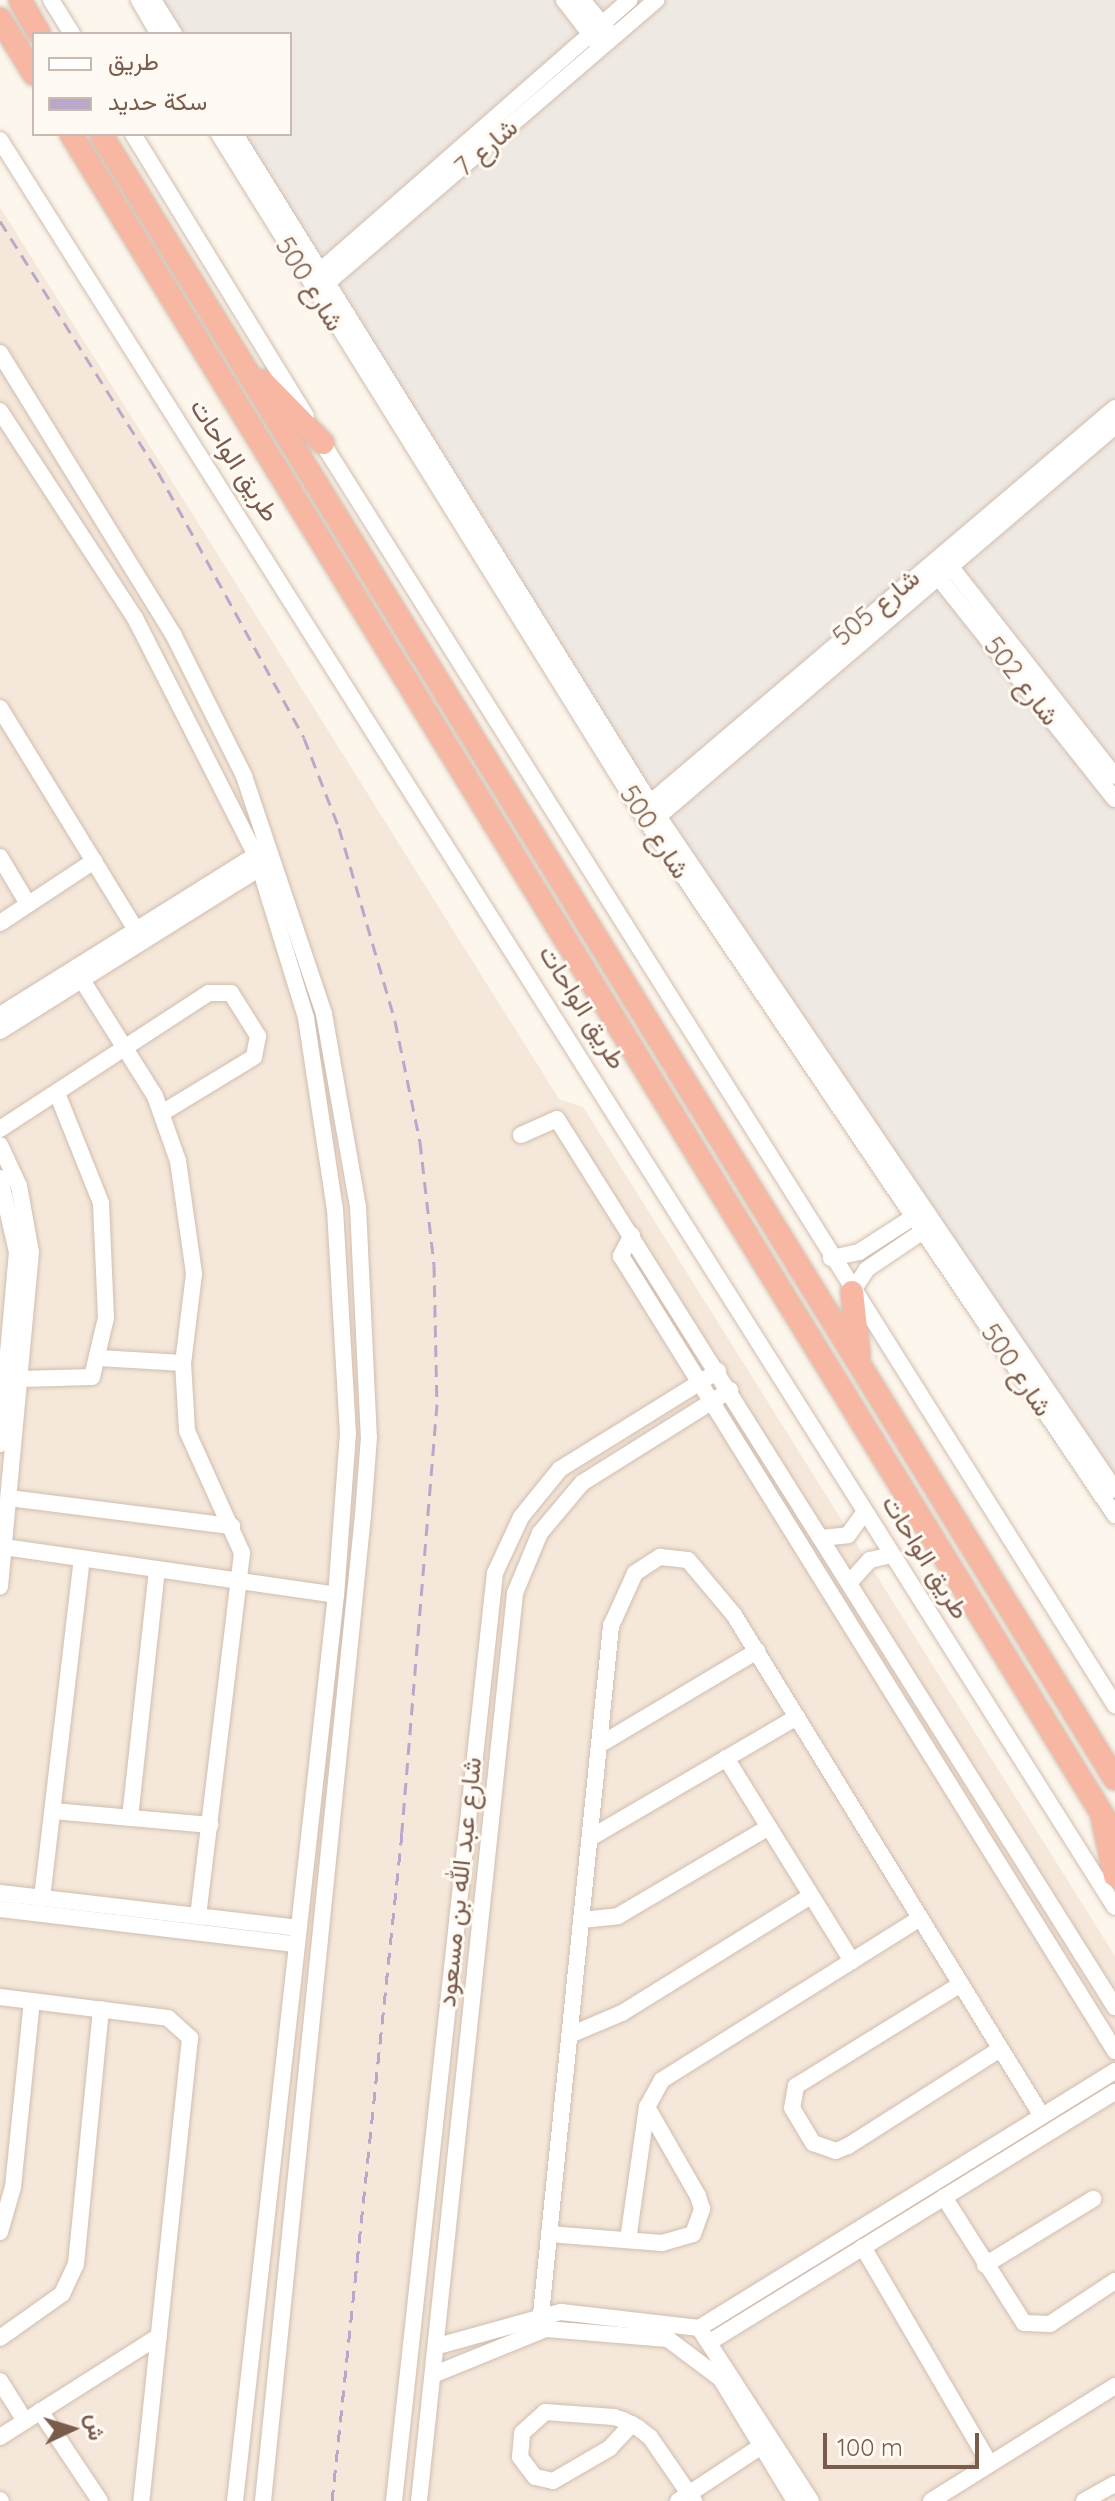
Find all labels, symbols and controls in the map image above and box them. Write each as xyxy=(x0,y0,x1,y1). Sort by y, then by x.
legend xyxy=(32,32,292,136)
text: طريق xyxy=(108,46,159,76)
text: سكة حديد xyxy=(108,86,207,116)
street label: شارع 7 xyxy=(448,111,524,183)
street label: شارع 500 xyxy=(269,231,351,337)
street label: طريق الواحات xyxy=(184,393,286,527)
street label: شارع 505 xyxy=(826,562,926,652)
street label: شارع 502 xyxy=(978,631,1066,731)
street label: شارع 500 xyxy=(613,780,697,884)
street label: طريق الواحات xyxy=(533,939,633,1075)
street label: شارع 500 xyxy=(975,1318,1059,1422)
street label: طريق الواحات xyxy=(876,1489,976,1625)
street label: شارع عبد الله بن مسعود xyxy=(430,1756,488,2008)
north arrow xyxy=(32,2389,112,2469)
text: ش xyxy=(81,2413,111,2441)
scale bar xyxy=(827,2417,983,2467)
text: 100 m xyxy=(837,2432,903,2462)

